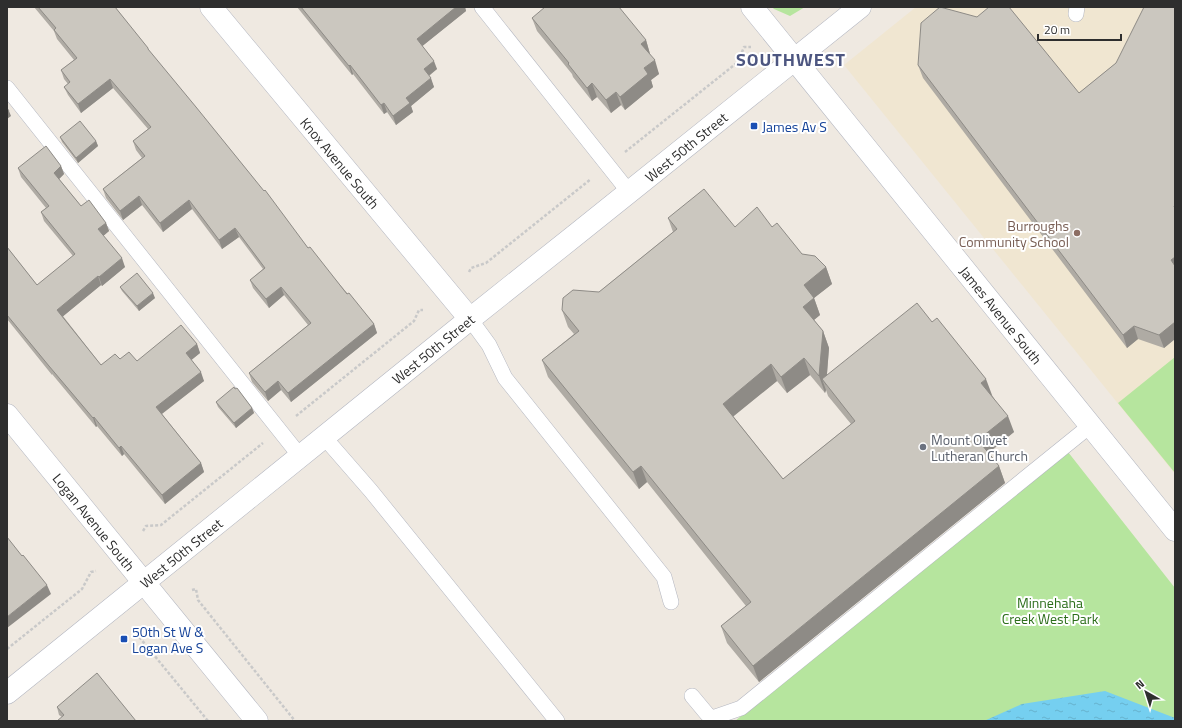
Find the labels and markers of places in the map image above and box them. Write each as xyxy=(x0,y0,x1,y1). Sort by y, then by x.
place label: James Av S xyxy=(762,116,827,137)
marker: James Av S xyxy=(749,121,759,131)
place label: Burroughs Community School xyxy=(959,215,1069,252)
marker: Burroughs Community School xyxy=(1072,228,1082,238)
place label: Mount Olivet Lutheran Church xyxy=(931,429,1028,466)
marker: Mount Olivet Lutheran Church xyxy=(918,442,928,452)
place label: 50th St W & Logan Ave S xyxy=(132,621,204,658)
marker: 50th St W & Logan Ave S xyxy=(119,634,129,644)

